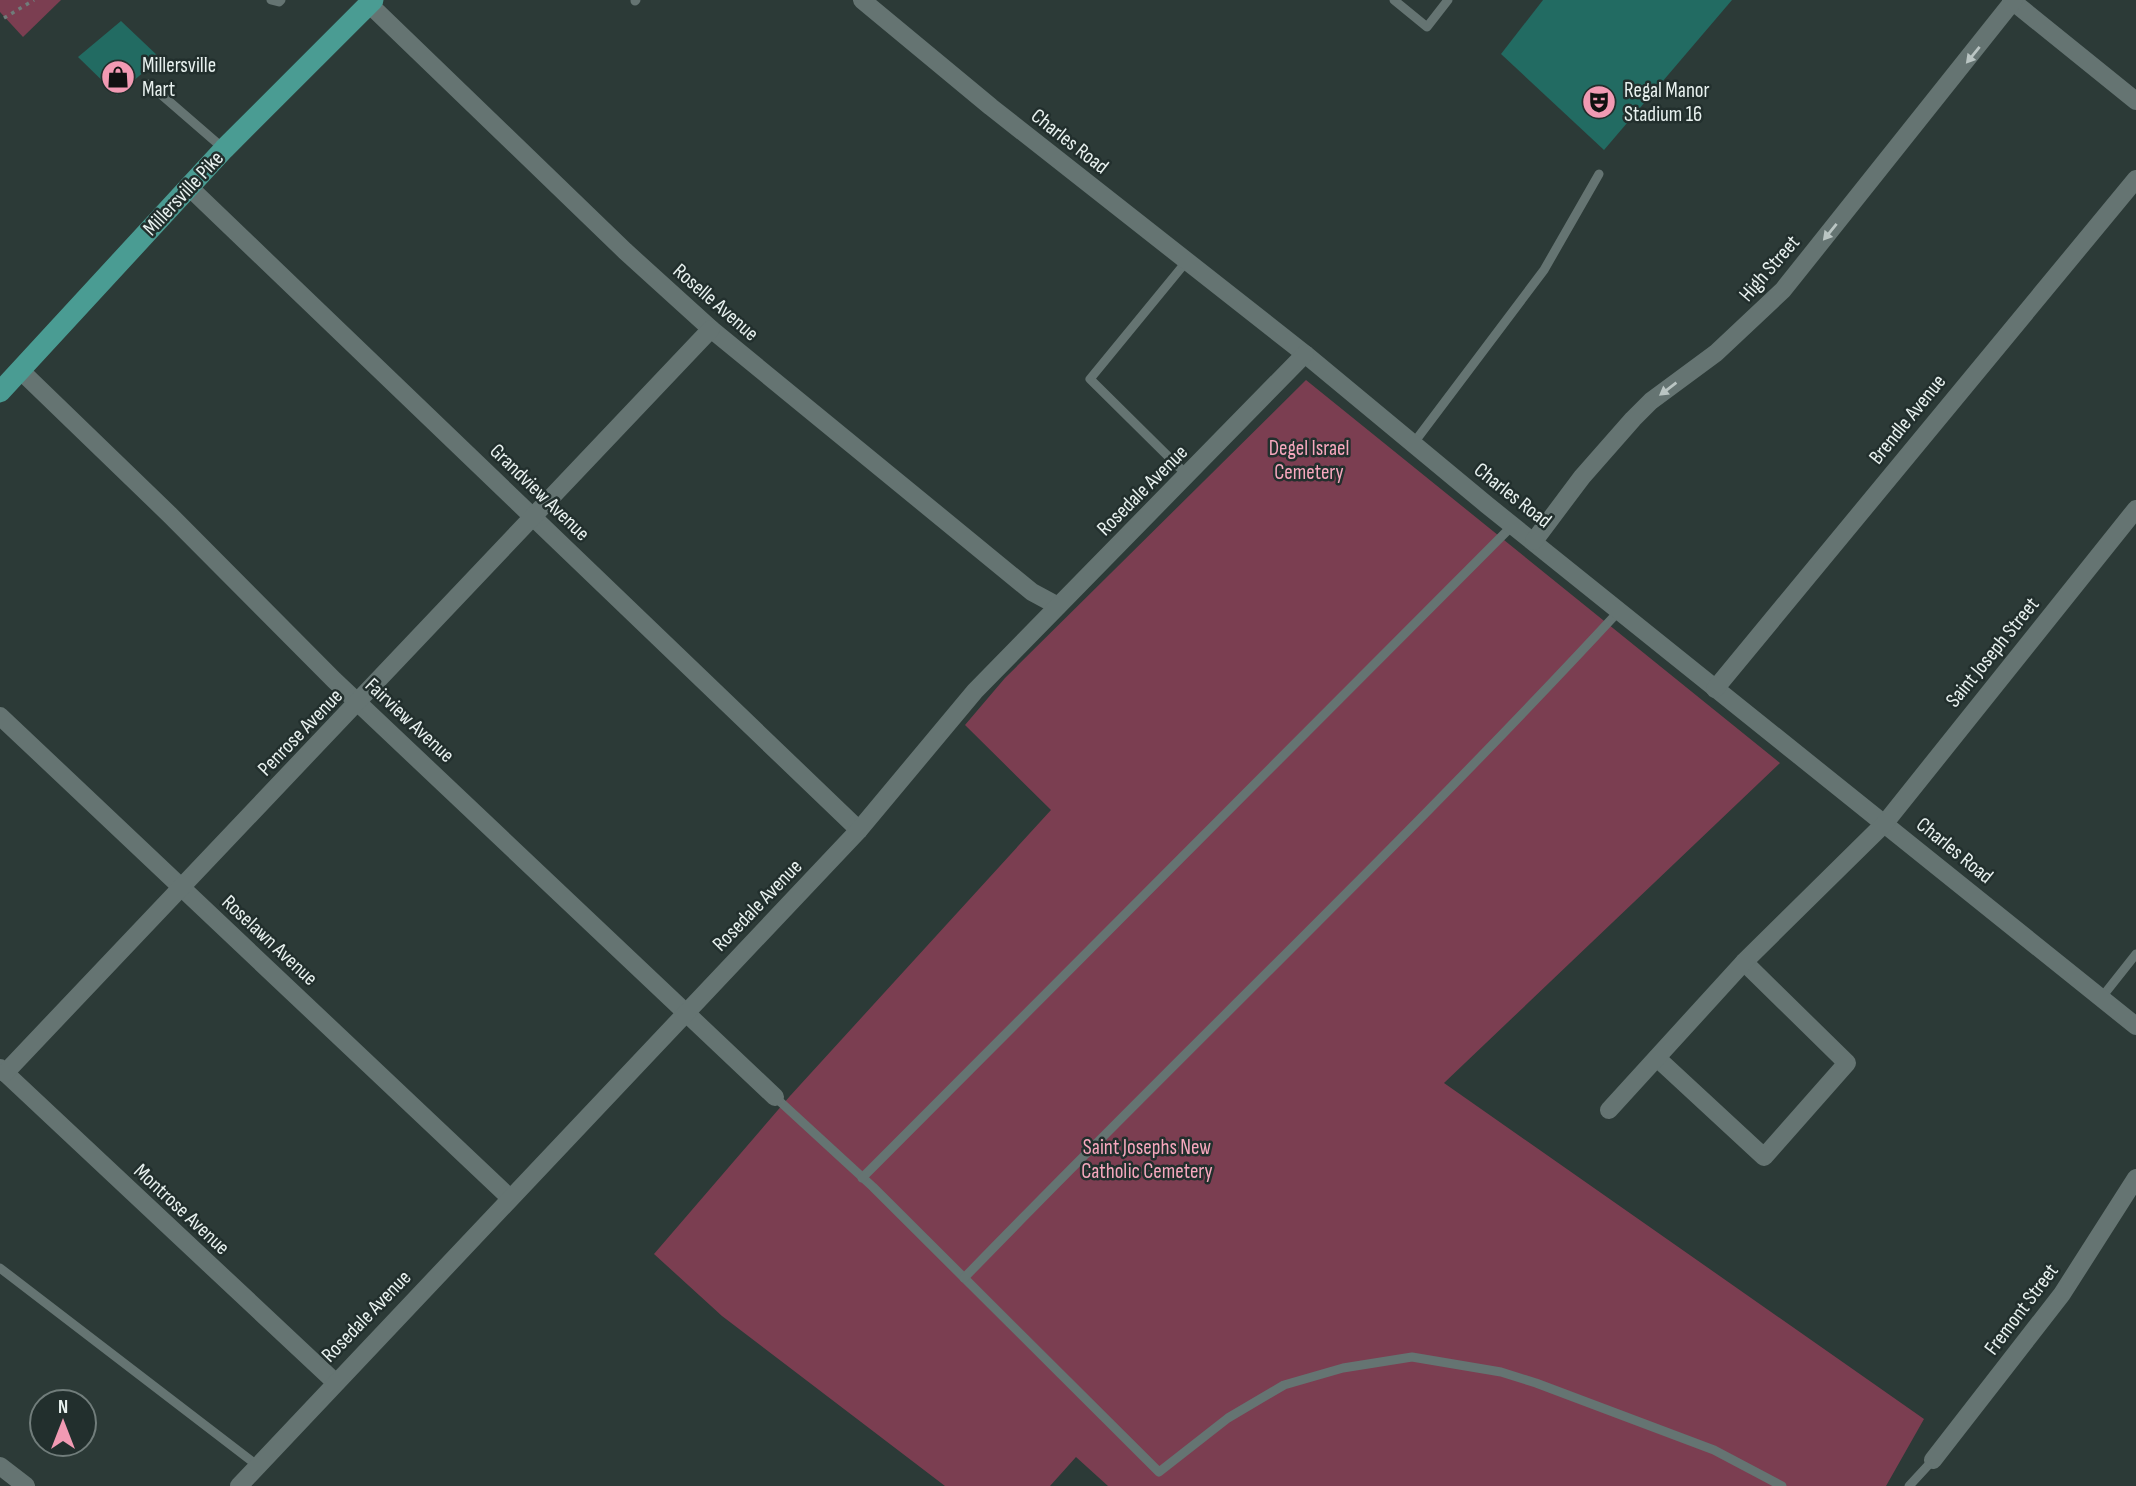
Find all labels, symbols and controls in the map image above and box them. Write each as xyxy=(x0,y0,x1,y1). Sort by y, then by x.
one-way arrow xyxy=(1966,46,1981,63)
place label: Millersville Mart xyxy=(142,53,216,102)
shop icon: Millersville Mart xyxy=(99,58,137,96)
place label: Regal Manor Stadium 16 xyxy=(1624,78,1710,127)
theatre icon: Regal Manor Stadium 16 xyxy=(1580,83,1618,121)
street label: Charles Road xyxy=(1026,103,1113,179)
street label: Millersville Pike xyxy=(138,146,229,241)
one-way arrow xyxy=(1823,223,1838,240)
street label: High Street xyxy=(1734,230,1805,307)
street label: Roselle Avenue xyxy=(668,258,764,346)
street label: Brendle Avenue xyxy=(1864,369,1951,469)
one-way arrow xyxy=(1659,382,1677,396)
park label: Degel Israel Cemetery xyxy=(1269,436,1349,485)
street label: Grandview Avenue xyxy=(485,439,595,546)
street label: Rosedale Avenue xyxy=(1092,440,1193,541)
street label: Charles Road xyxy=(1469,457,1556,533)
street label: Saint Joseph Street xyxy=(1940,592,2044,712)
street label: Fairview Avenue xyxy=(360,673,459,768)
street label: Penrose Avenue xyxy=(253,684,348,781)
street label: Charles Road xyxy=(1911,812,1998,889)
street label: Rosedale Avenue xyxy=(707,854,807,956)
street label: Roselawn Avenue xyxy=(217,890,323,991)
park label: Saint Josephs New Catholic Cemetery xyxy=(1081,1135,1213,1184)
street label: Montrose Avenue xyxy=(129,1159,235,1260)
street label: Fremont Street xyxy=(1979,1259,2064,1360)
street label: Rosedale Avenue xyxy=(316,1265,416,1367)
north arrow xyxy=(28,1388,98,1458)
text: N xyxy=(58,1396,68,1419)

